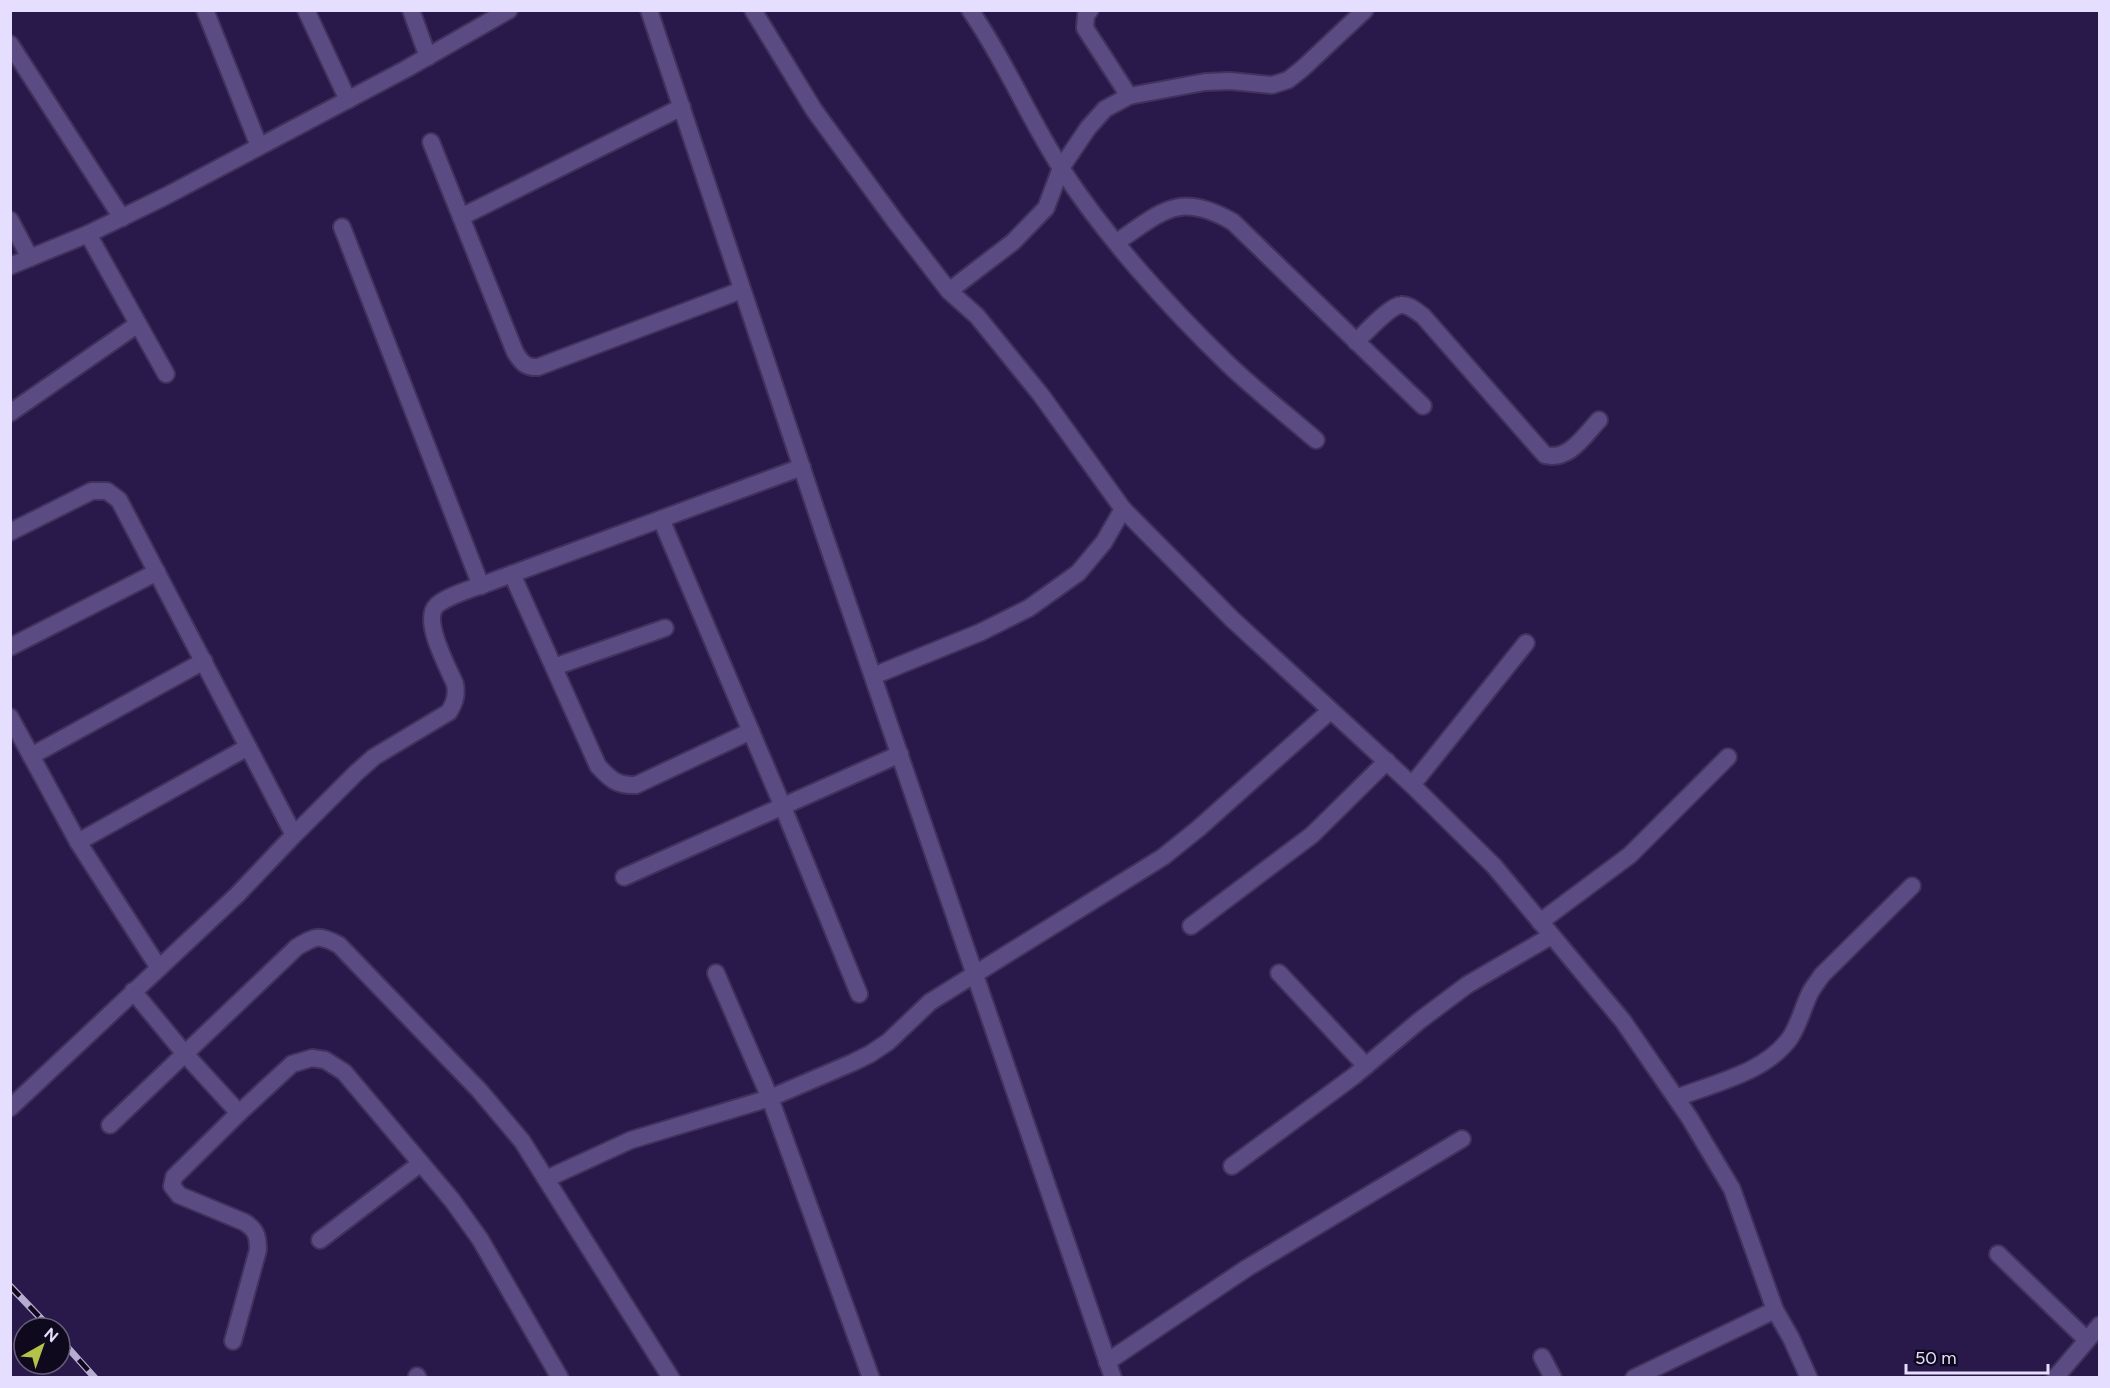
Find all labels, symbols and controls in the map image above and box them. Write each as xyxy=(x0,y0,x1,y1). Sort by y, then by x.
north arrow xyxy=(12,1316,72,1376)
text: N xyxy=(40,1324,62,1346)
scale bar xyxy=(1906,1337,2048,1375)
text: 50 m xyxy=(1915,1347,1957,1369)

